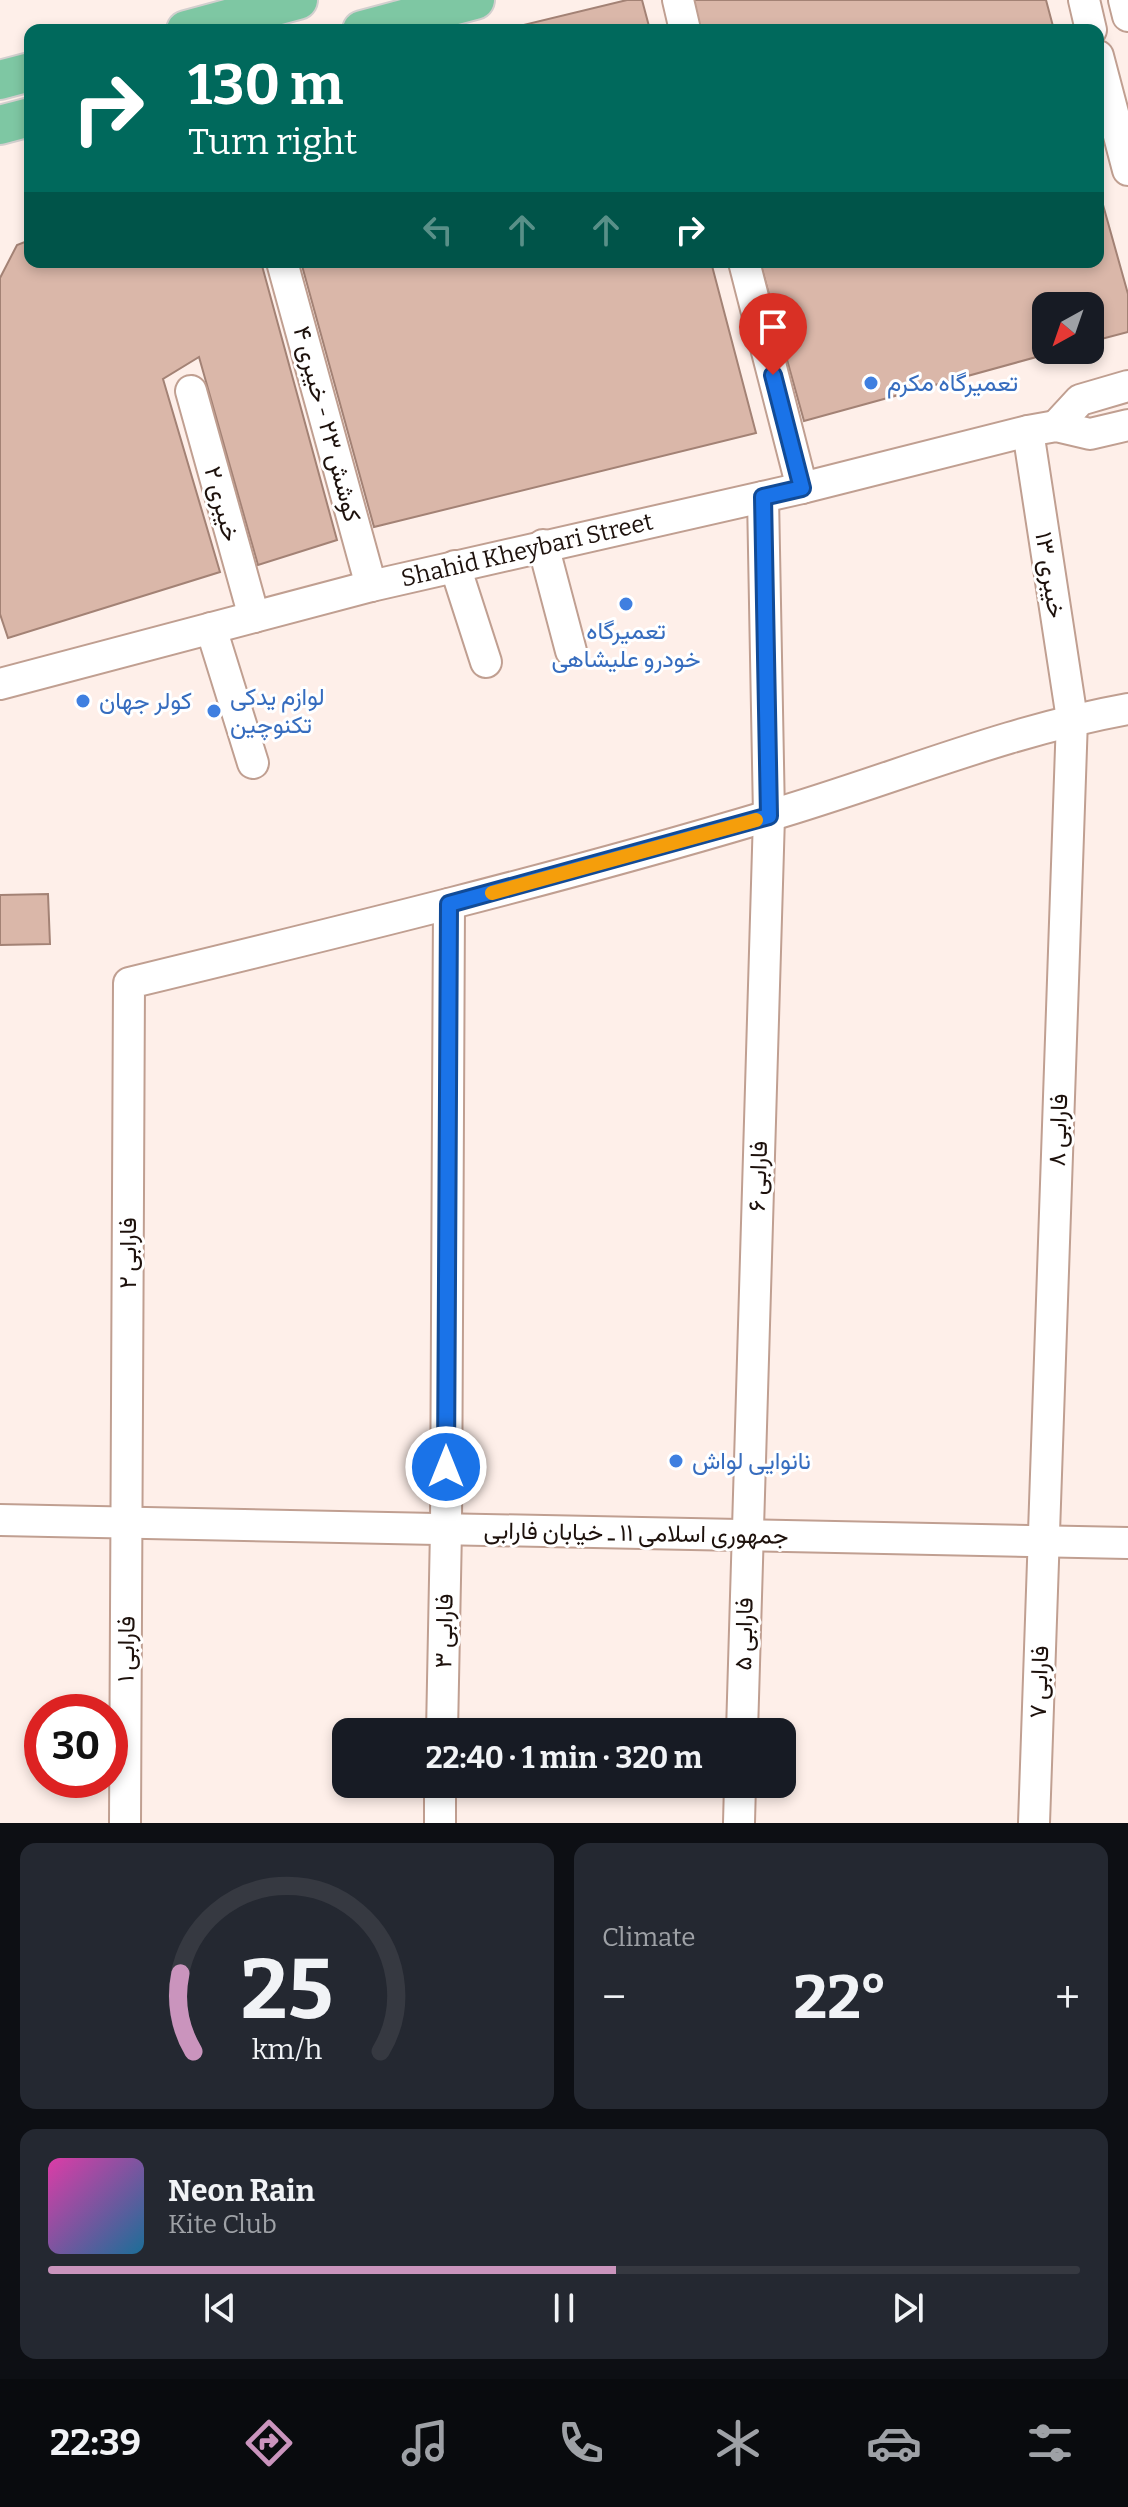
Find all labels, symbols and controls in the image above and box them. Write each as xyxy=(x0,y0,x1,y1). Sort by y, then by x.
text: 130 m xyxy=(188,52,344,119)
icon: right xyxy=(56,56,160,160)
text: Turn right xyxy=(188,120,357,164)
icon: left xyxy=(416,208,460,252)
icon: ahead xyxy=(500,208,544,252)
icon: ahead xyxy=(584,208,628,252)
icon: right xyxy=(668,208,712,252)
north arrow xyxy=(1032,292,1104,364)
map controls xyxy=(1032,292,1104,364)
pin xyxy=(739,293,807,375)
icon: arrive xyxy=(751,305,795,349)
street label: کوشش ۲۳ - خیبری ۴ xyxy=(286,323,367,525)
place label: تعمیرگاه مکرم xyxy=(887,369,1018,399)
marker: تعمیرگاه مکرم xyxy=(862,374,880,392)
street label: خیبری ۲ xyxy=(198,463,245,545)
street label: Shahid Kheybari Street xyxy=(398,507,656,593)
street label: خیبری ۱۳ xyxy=(1028,530,1071,620)
marker: تعمیرگاه خودرو علیشاهی xyxy=(617,595,635,613)
place label: تعمیرگاه خودرو علیشاهی xyxy=(551,617,701,674)
place label: لوازم یدکی تکنوچین xyxy=(230,683,325,741)
place label: کولر جهان xyxy=(99,687,192,716)
marker: کولر جهان xyxy=(74,692,92,710)
marker: لوازم یدکی تکنوچین xyxy=(205,702,223,720)
street label: فارابی ۸ xyxy=(1043,1093,1074,1167)
street label: فارابی ۶ xyxy=(743,1140,774,1212)
street label: فارابی ۲ xyxy=(114,1217,143,1289)
position arrow xyxy=(404,1425,488,1509)
place label: نانوایی لواش xyxy=(692,1447,811,1476)
marker: نانوایی لواش xyxy=(667,1452,685,1470)
street label: جمهوری اسلامی ۱۱ ـ خیابان فارابی xyxy=(483,1516,789,1551)
street label: فارابی ۳ xyxy=(429,1593,460,1669)
street label: فارابی ۵ xyxy=(729,1597,760,1671)
street label: فارابی ۱ xyxy=(111,1616,142,1682)
street label: فارابی ۷ xyxy=(1024,1645,1055,1719)
speed limit sign: 30 xyxy=(24,1694,128,1798)
text: 22:40 · 1 min · 320 m xyxy=(426,1740,702,1776)
text: Climate xyxy=(602,1922,696,1953)
text: 25 xyxy=(241,1940,333,2040)
text: 22° xyxy=(794,1962,888,2034)
text: − xyxy=(602,1971,626,2024)
text: + xyxy=(1055,1971,1080,2024)
text: km/h xyxy=(252,2032,323,2067)
text: Neon Rain xyxy=(168,2173,315,2209)
text: Kite Club xyxy=(168,2209,277,2240)
icon: previous xyxy=(198,2286,242,2330)
icon: pause xyxy=(542,2286,586,2330)
icon: next xyxy=(886,2286,930,2330)
icon: directions xyxy=(241,2415,297,2471)
icon: music xyxy=(397,2415,453,2471)
icon: phone xyxy=(553,2415,609,2471)
icon: climate xyxy=(710,2415,766,2471)
icon: car xyxy=(866,2415,922,2471)
icon: filters xyxy=(1022,2415,1078,2471)
text: 22:39 xyxy=(50,2421,141,2465)

